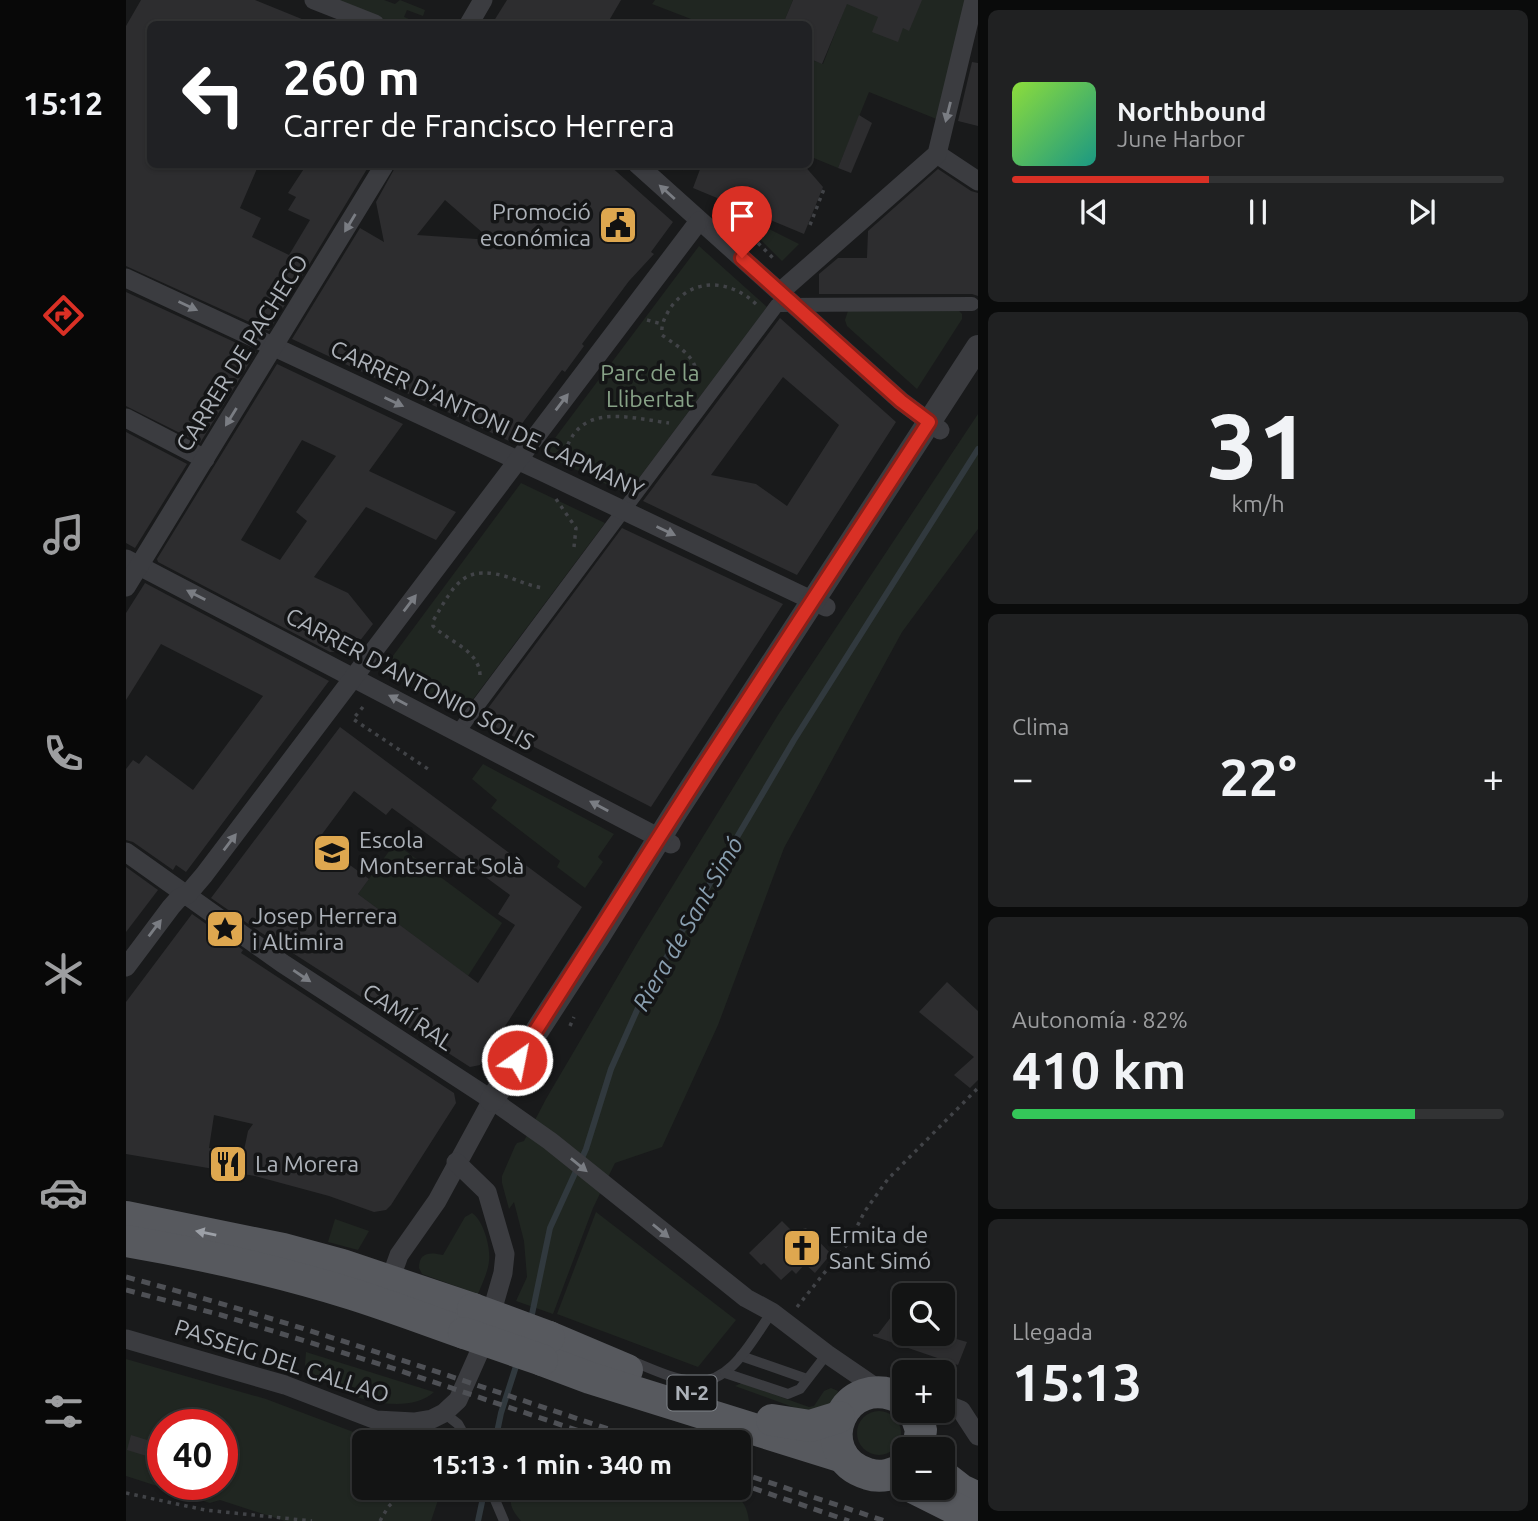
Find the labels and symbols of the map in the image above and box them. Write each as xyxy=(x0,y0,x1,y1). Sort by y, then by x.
one-way arrow xyxy=(942,101,953,123)
one-way arrow xyxy=(658,184,676,200)
pin xyxy=(712,186,772,258)
place label: Promoció económica xyxy=(480,199,591,250)
public building icon: Promoció económica xyxy=(597,204,639,246)
one-way arrow xyxy=(344,213,356,232)
street label: CARRER DE PACHECO xyxy=(171,250,312,456)
one-way arrow xyxy=(178,300,198,312)
street label: CARRER D'ANTONI DE CAPMANY xyxy=(327,335,648,503)
park label: Parc de la Llibertat xyxy=(600,360,700,411)
one-way arrow xyxy=(555,394,570,412)
one-way arrow xyxy=(384,397,404,408)
one-way arrow xyxy=(225,407,238,427)
one-way arrow xyxy=(656,525,676,536)
one-way arrow xyxy=(186,589,206,601)
one-way arrow xyxy=(403,594,417,612)
street label: CARRER D'ANTONIO SOLIS xyxy=(282,602,539,755)
one-way arrow xyxy=(388,694,408,706)
one-way arrow xyxy=(589,800,609,811)
place label: Escola Montserrat Solà xyxy=(359,827,524,878)
school or university icon: Escola Montserrat Solà xyxy=(311,832,353,874)
water label: Riera de Sant Simó xyxy=(627,832,748,1015)
one-way arrow xyxy=(222,833,236,851)
place label: Josep Herrera i Altimira xyxy=(252,903,398,954)
place icon: Josep Herrera i Altimira xyxy=(204,908,246,950)
one-way arrow xyxy=(147,920,162,938)
one-way arrow xyxy=(293,969,311,983)
street label: CAMÍ RAL xyxy=(359,977,459,1055)
position arrow xyxy=(480,1023,554,1097)
restaurant icon: La Morera xyxy=(207,1143,249,1185)
place label: La Morera xyxy=(255,1151,359,1176)
one-way arrow xyxy=(570,1157,588,1172)
place label: Ermita de Sant Simó xyxy=(829,1222,931,1273)
one-way arrow xyxy=(653,1223,670,1238)
one-way arrow xyxy=(195,1227,217,1238)
church icon: Ermita de Sant Simó xyxy=(781,1227,823,1269)
street label: PASSEIG DEL CALLAO xyxy=(172,1314,392,1407)
road number: N-2 xyxy=(668,1376,716,1410)
speed limit sign: 40 xyxy=(147,1409,238,1500)

